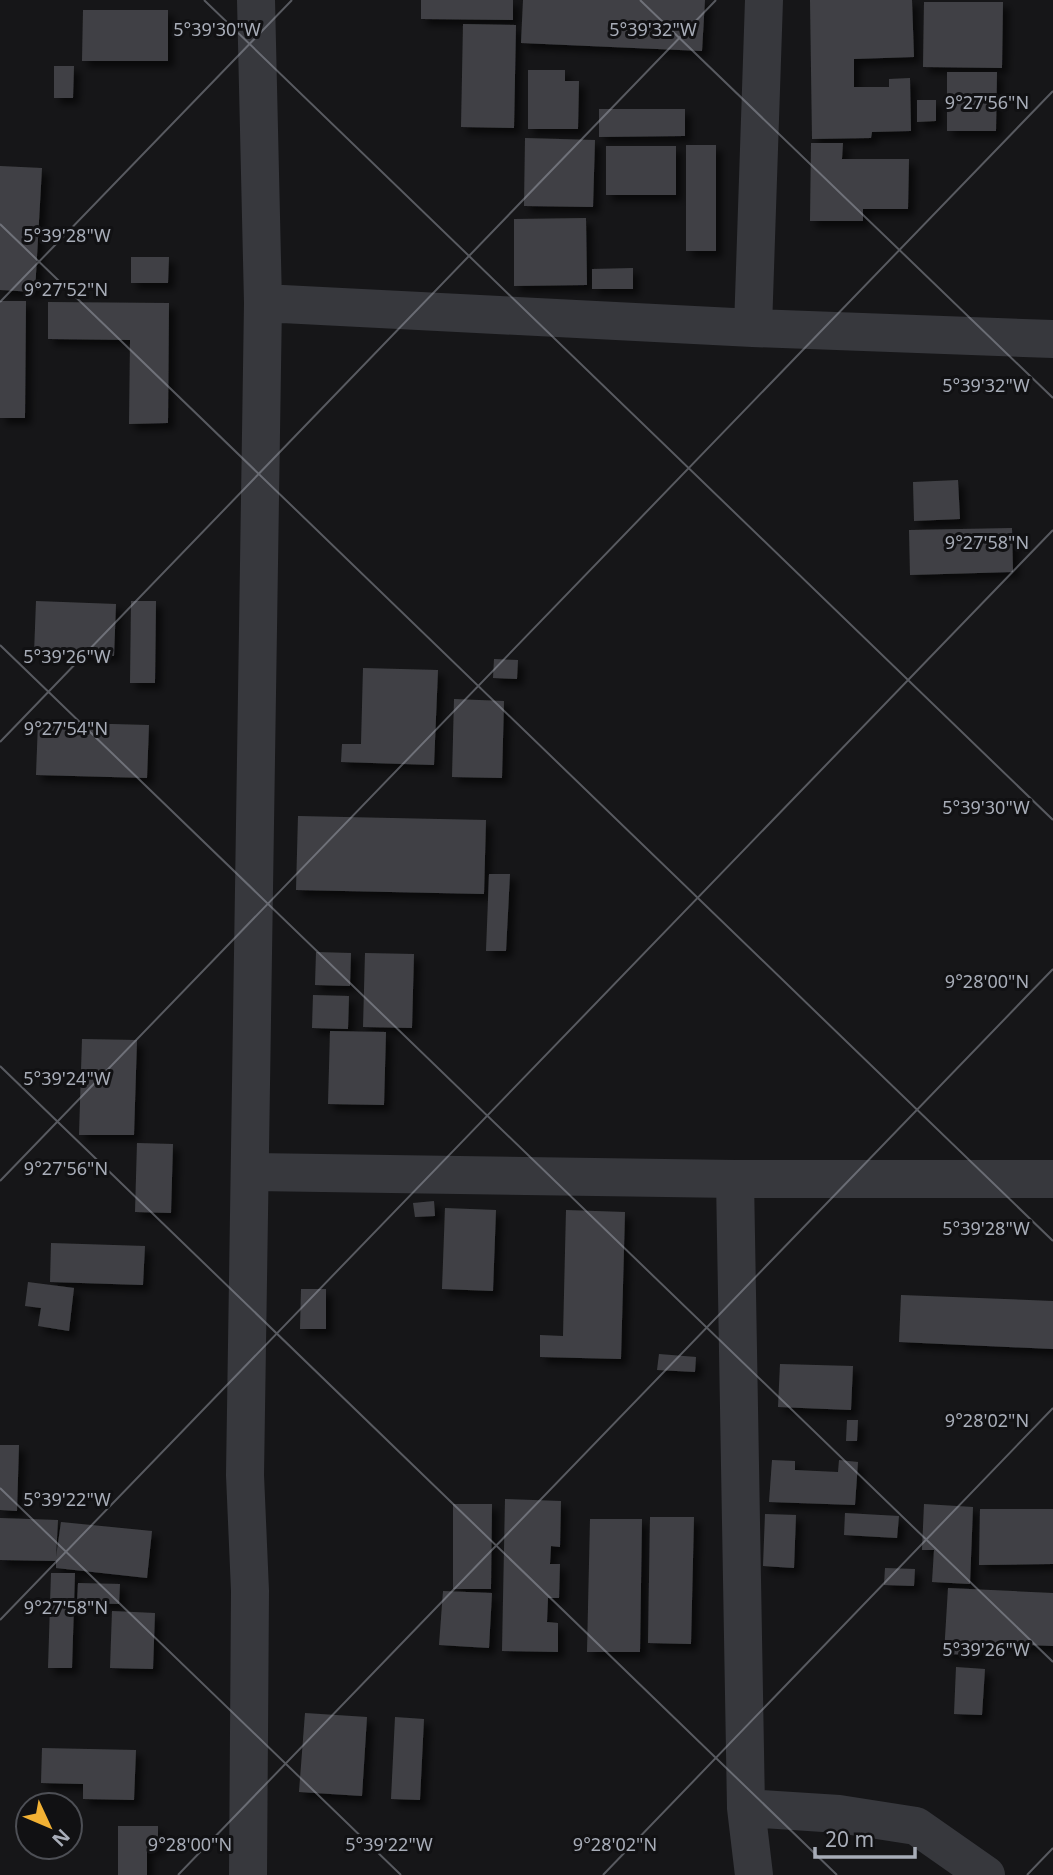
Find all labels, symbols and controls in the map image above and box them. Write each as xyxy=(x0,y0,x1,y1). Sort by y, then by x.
text: 5°39'30"W xyxy=(173,17,261,41)
text: 5°39'32"W xyxy=(609,17,697,41)
text: 9°27'56"N xyxy=(945,90,1029,114)
text: 5°39'28"W xyxy=(23,223,111,247)
text: 9°27'52"N xyxy=(24,277,108,301)
text: 5°39'32"W xyxy=(942,373,1030,397)
text: 9°27'58"N xyxy=(945,530,1029,554)
text: 5°39'26"W xyxy=(23,644,111,668)
text: 9°27'54"N xyxy=(24,716,108,740)
text: 5°39'30"W xyxy=(942,795,1030,819)
text: 9°28'00"N xyxy=(945,969,1029,993)
text: 5°39'24"W xyxy=(23,1066,111,1090)
text: 9°27'56"N xyxy=(24,1156,108,1180)
text: 5°39'28"W xyxy=(942,1216,1030,1240)
text: 9°28'02"N xyxy=(945,1408,1029,1432)
text: 5°39'22"W xyxy=(23,1487,111,1511)
text: 9°27'58"N xyxy=(24,1595,108,1619)
text: 5°39'26"W xyxy=(942,1637,1030,1661)
north arrow xyxy=(14,1791,84,1861)
scale bar xyxy=(815,1815,915,1859)
text: N xyxy=(47,1823,76,1852)
text: 20 m xyxy=(825,1825,874,1853)
text: 9°28'00"N xyxy=(148,1832,232,1856)
text: 5°39'22"W xyxy=(345,1832,433,1856)
text: 9°28'02"N xyxy=(573,1832,657,1856)

